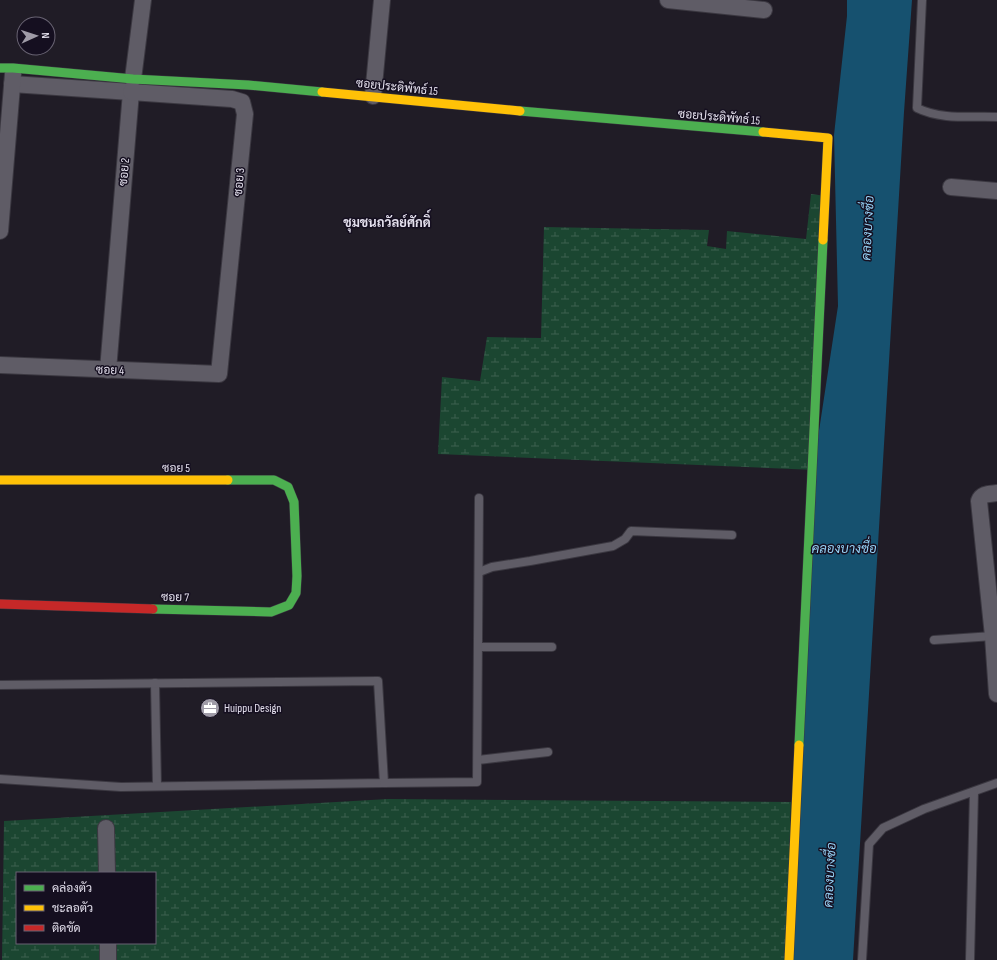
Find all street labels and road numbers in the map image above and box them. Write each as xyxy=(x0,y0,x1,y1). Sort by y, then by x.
street label: ซอยประดิพัทธ์ 15 xyxy=(355,75,439,99)
street label: ซอยประดิพัทธ์ 15 xyxy=(677,105,761,129)
street label: ซอย 2 xyxy=(116,157,133,187)
street label: ซอย 3 xyxy=(231,167,248,197)
street label: ซอย 4 xyxy=(96,363,124,378)
street label: ซอย 5 xyxy=(162,461,190,476)
street label: ซอย 7 xyxy=(161,590,189,605)

